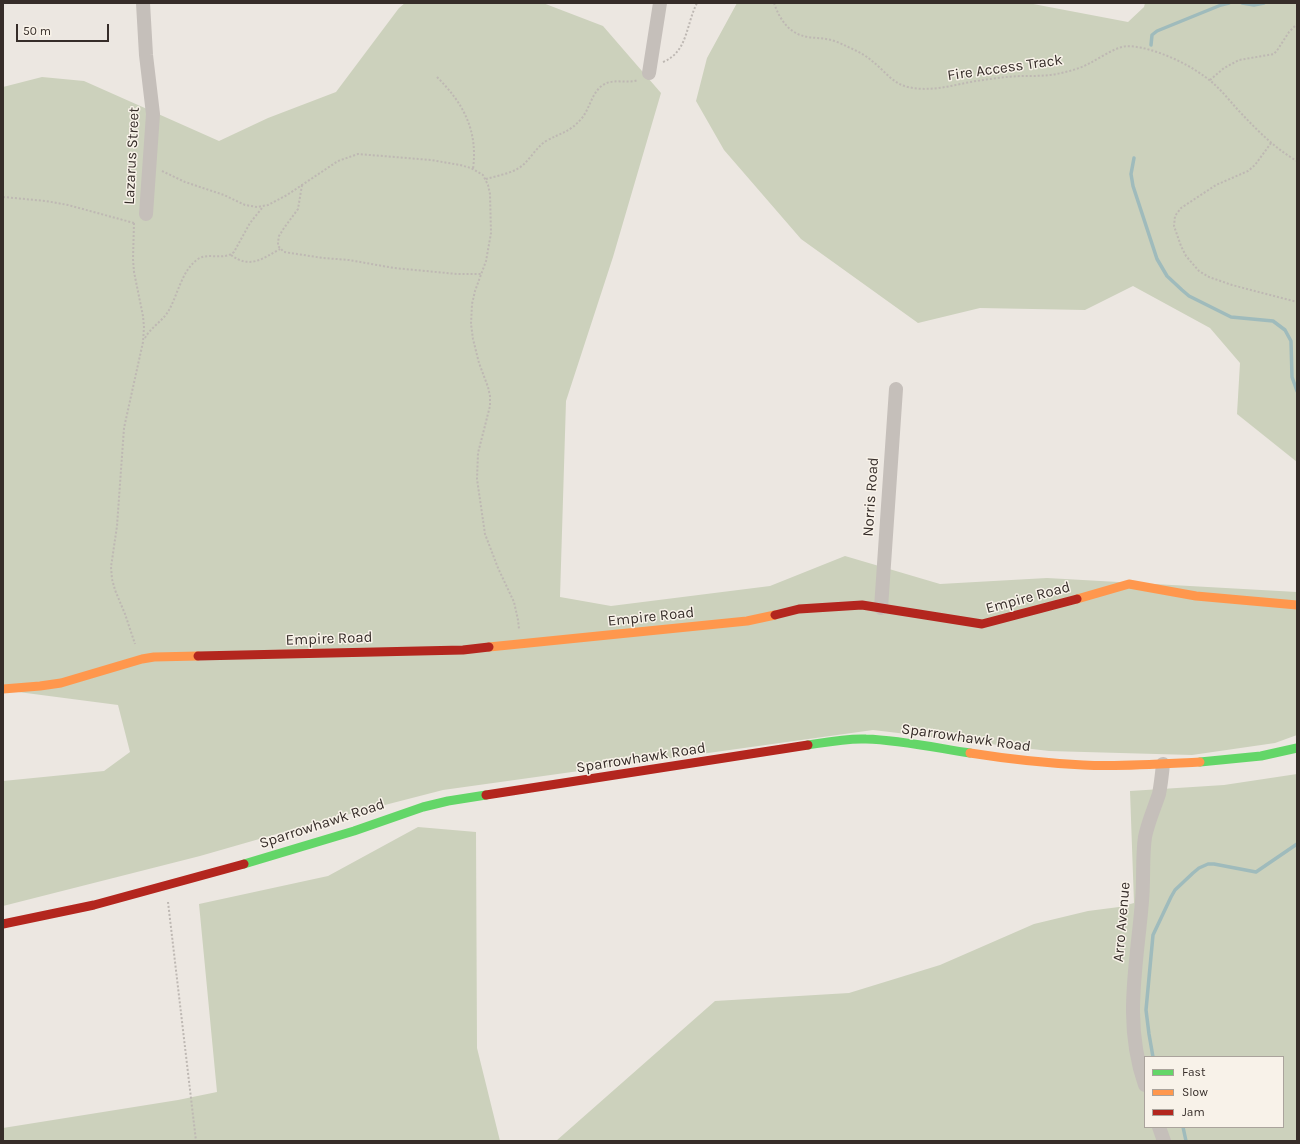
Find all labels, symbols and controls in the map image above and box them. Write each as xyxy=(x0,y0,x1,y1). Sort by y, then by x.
scale bar xyxy=(18,16,111,42)
text: 50 m xyxy=(23,24,51,38)
street label: Fire Access Track xyxy=(946,51,1064,85)
street label: Lazarus Street xyxy=(120,107,144,205)
street label: Norris Road xyxy=(859,457,883,537)
street label: Empire Road xyxy=(984,578,1072,618)
street label: Empire Road xyxy=(607,604,695,630)
street label: Empire Road xyxy=(285,628,373,650)
street label: Sparrowhawk Road xyxy=(900,720,1032,756)
street label: Sparrowhawk Road xyxy=(575,739,707,777)
street label: Sparrowhawk Road xyxy=(257,795,387,853)
street label: Arro Avenue xyxy=(1110,881,1134,963)
legend xyxy=(1144,1056,1284,1128)
text: Fast xyxy=(1182,1065,1205,1079)
text: Slow xyxy=(1182,1085,1208,1099)
text: Jam xyxy=(1182,1105,1205,1119)

